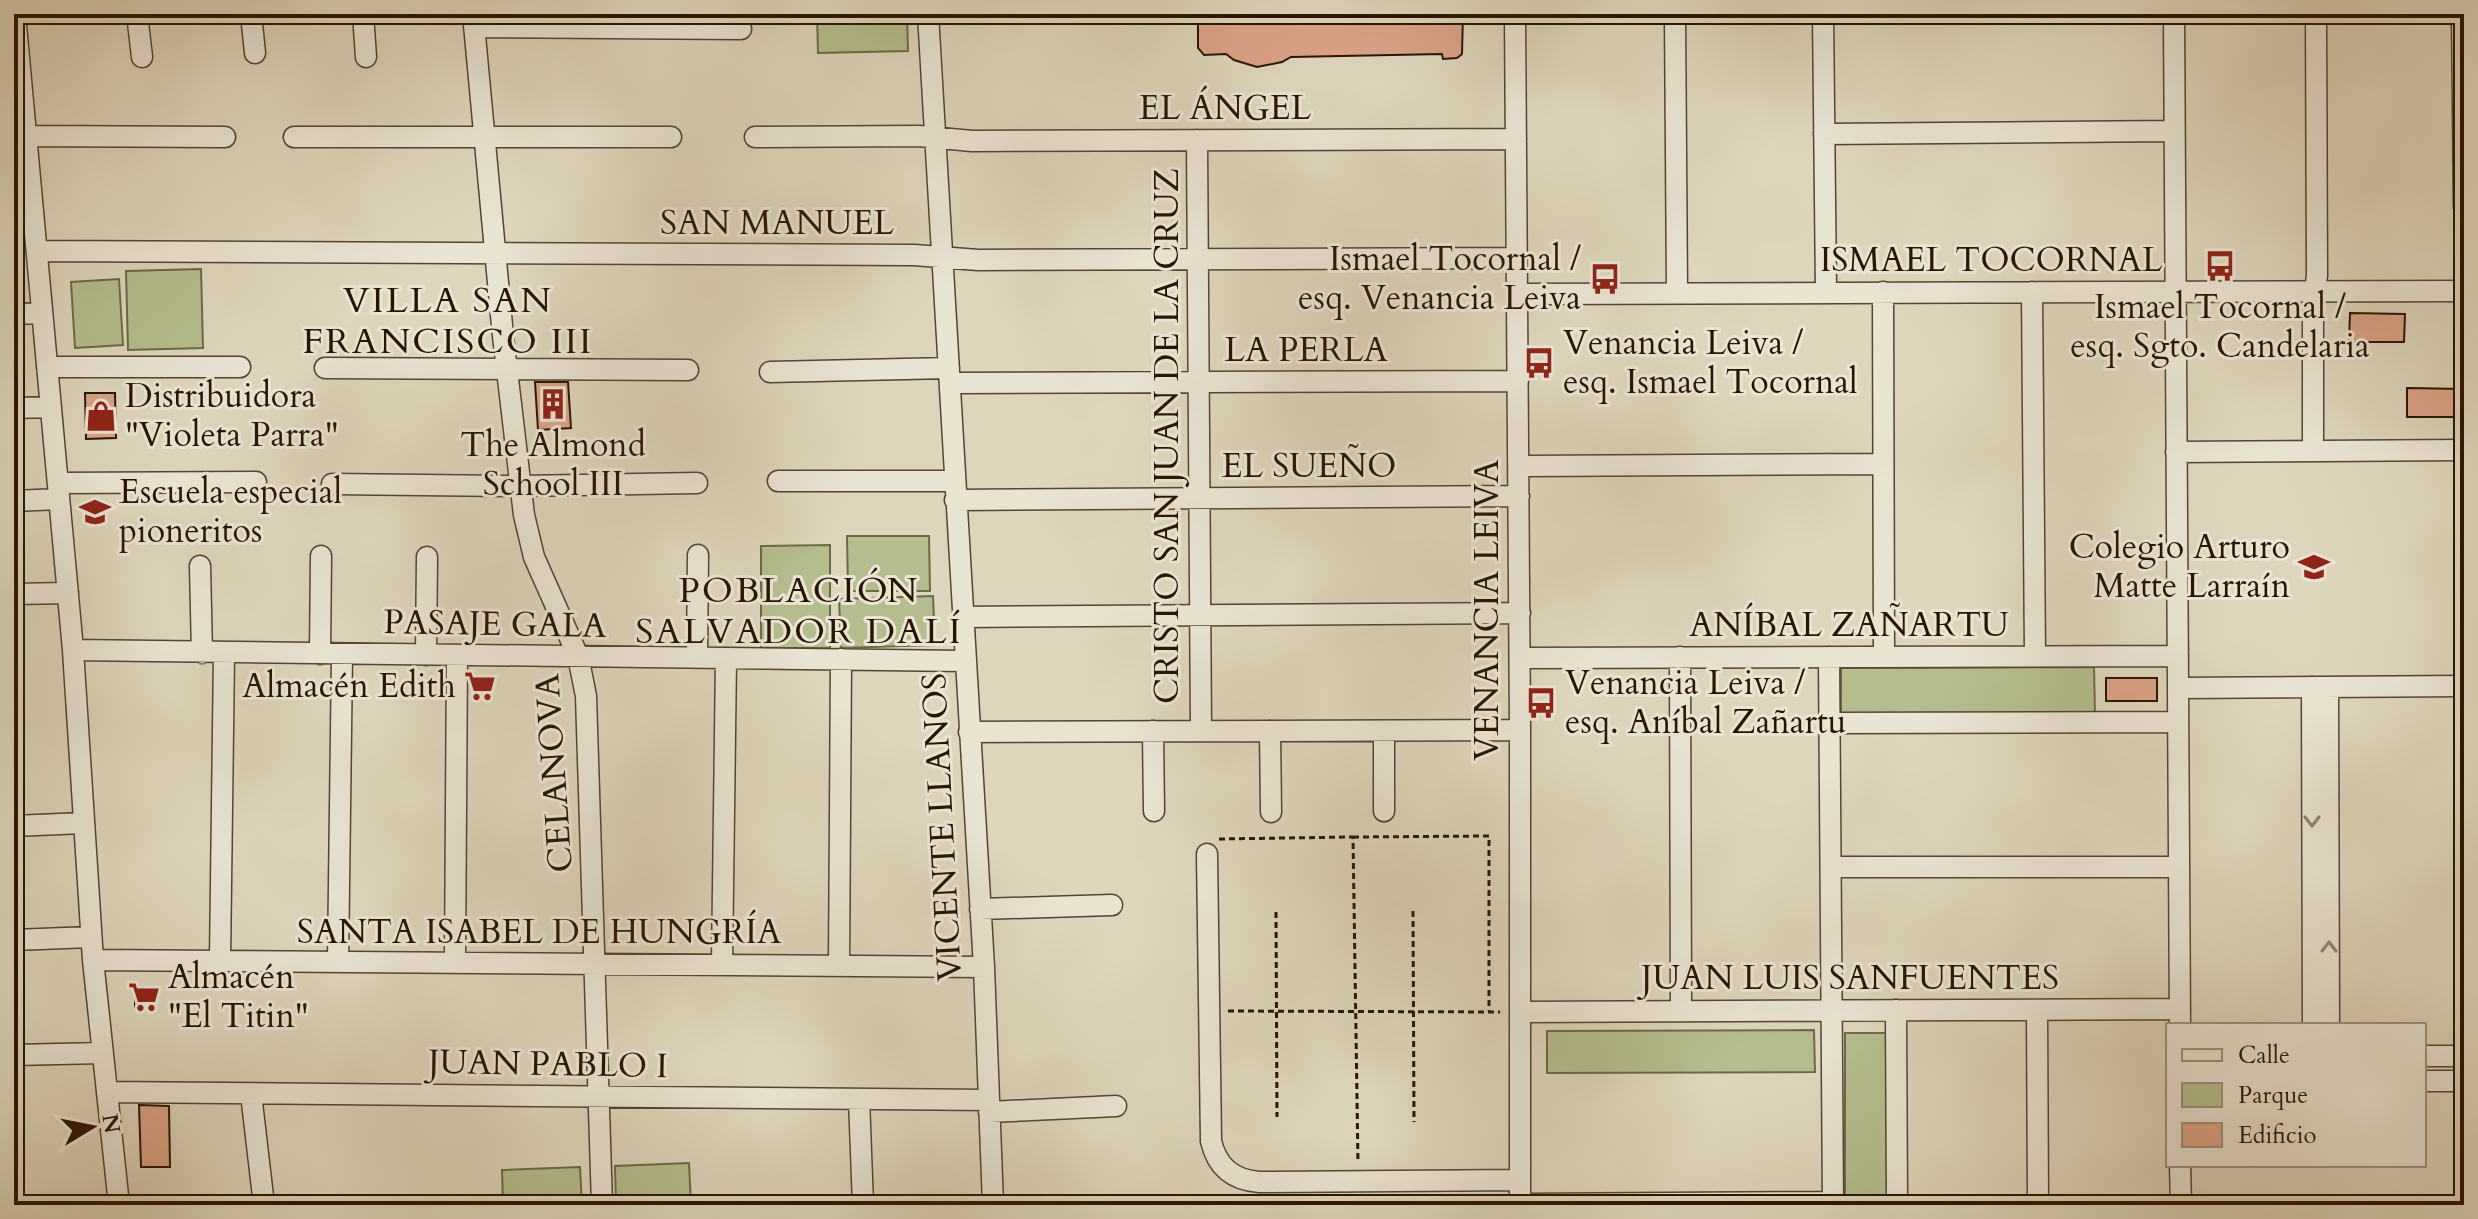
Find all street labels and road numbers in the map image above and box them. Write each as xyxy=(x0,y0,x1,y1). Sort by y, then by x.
street label: EL ÁNGEL xyxy=(1139,85,1312,131)
street label: CRISTO SAN JUAN DE LA CRUZ xyxy=(1144,168,1190,704)
street label: SAN MANUEL xyxy=(660,200,894,246)
street label: ISMAEL TOCORNAL xyxy=(1820,237,2163,283)
street label: LA PERLA xyxy=(1224,327,1388,373)
street label: EL SUEÑO xyxy=(1222,443,1396,489)
street label: VENANCIA LEIVA xyxy=(1464,458,1510,761)
street label: PASAJE GALA xyxy=(383,599,608,649)
street label: ANÍBAL ZAÑARTU xyxy=(1689,602,2009,648)
street label: CELANOVA xyxy=(524,671,584,874)
street label: VICENTE LLANOS xyxy=(911,672,973,982)
street label: SANTA ISABEL DE HUNGRÍA xyxy=(297,909,782,955)
street label: JUAN LUIS SANFUENTES xyxy=(1636,955,2059,1001)
street label: JUAN PABLO I xyxy=(423,1039,668,1089)

